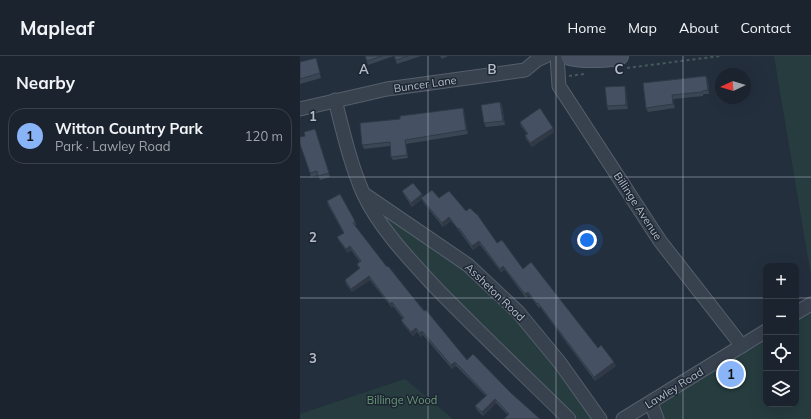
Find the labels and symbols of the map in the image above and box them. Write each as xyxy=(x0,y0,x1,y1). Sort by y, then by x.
text: A xyxy=(359,61,369,77)
text: B xyxy=(488,61,497,77)
text: C xyxy=(615,61,624,77)
north arrow xyxy=(715,68,751,104)
street label: Buncer Lane xyxy=(393,73,457,95)
text: 1 xyxy=(309,108,317,124)
street label: Billinge Avenue xyxy=(611,169,665,243)
text: 2 xyxy=(309,229,317,245)
your location xyxy=(577,230,597,250)
street label: Assheton Road xyxy=(462,260,528,324)
text: 3 xyxy=(309,350,317,366)
pin: 1 xyxy=(718,359,744,389)
street label: Lawley Road xyxy=(642,364,706,412)
park label: Billinge Wood xyxy=(367,393,437,407)

